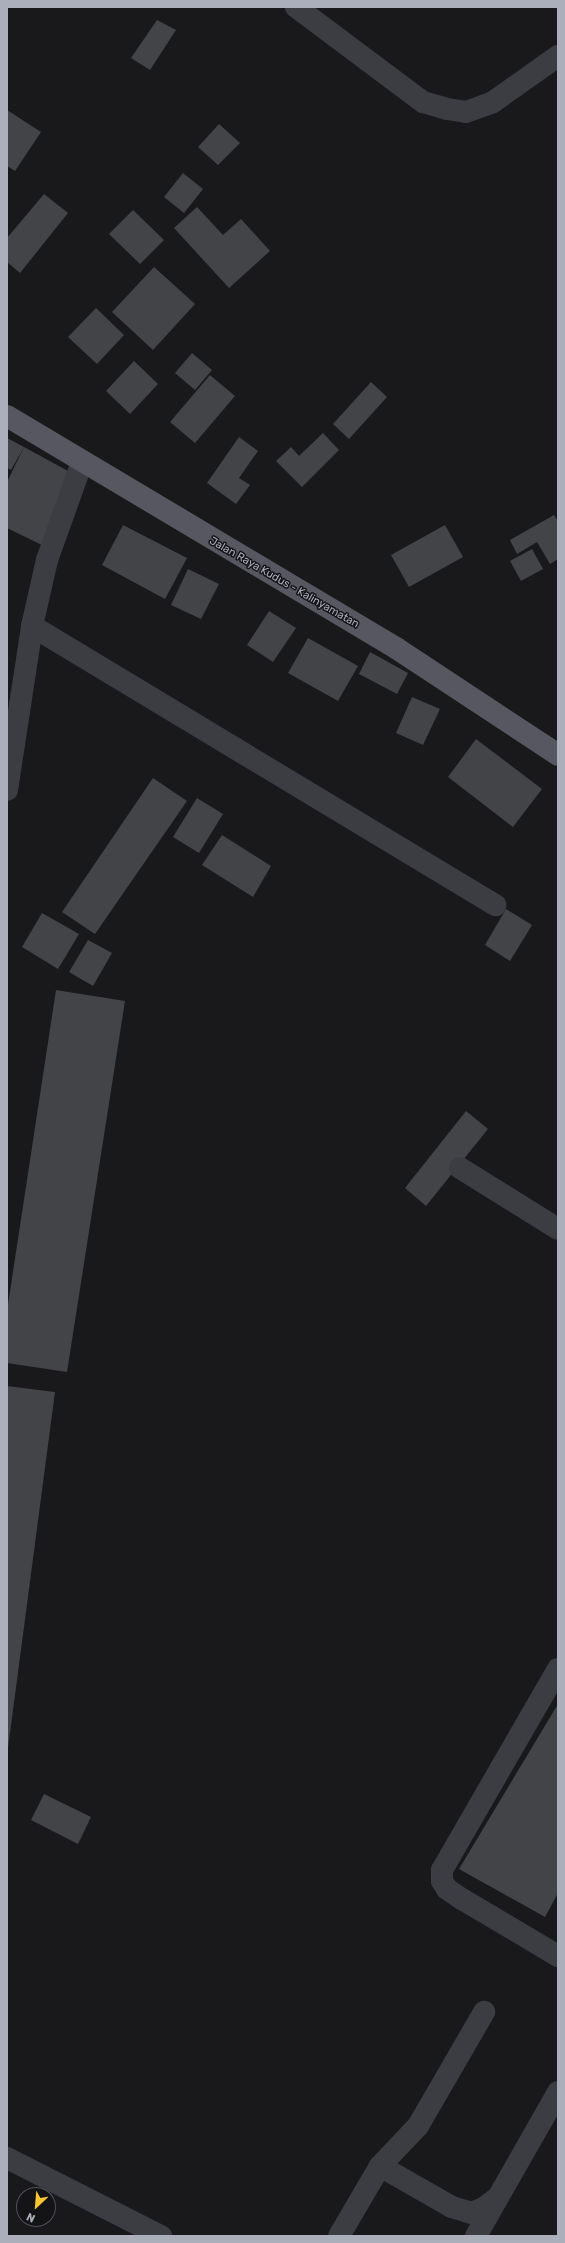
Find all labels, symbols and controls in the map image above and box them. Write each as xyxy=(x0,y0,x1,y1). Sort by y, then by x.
street label: Jalan Raya Kudus - Kalinyamatan xyxy=(207,535,361,631)
north arrow xyxy=(16,2187,56,2227)
text: N xyxy=(25,2210,37,2225)

